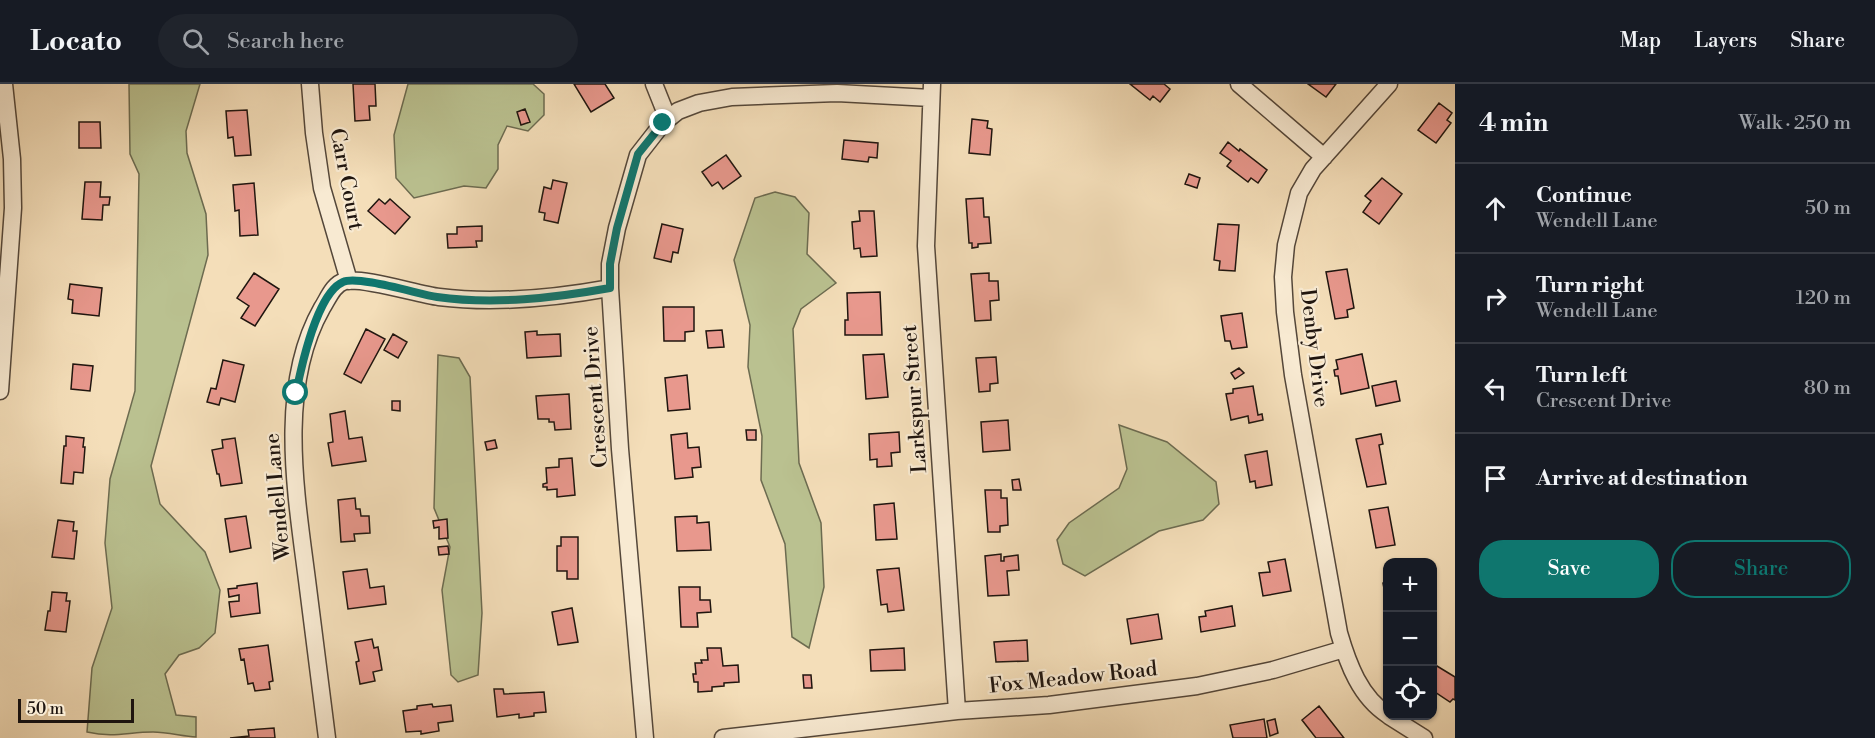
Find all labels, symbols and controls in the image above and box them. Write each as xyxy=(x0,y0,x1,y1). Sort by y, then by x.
search box xyxy=(158,14,578,68)
text: Locato xyxy=(30,24,122,59)
icon: search xyxy=(179,25,212,58)
text: Search here xyxy=(227,28,344,55)
text: Map xyxy=(1620,28,1661,54)
text: Layers xyxy=(1694,28,1757,54)
text: Share xyxy=(1790,28,1845,54)
text: 4 min xyxy=(1479,107,1549,139)
route end xyxy=(649,109,675,135)
text: Walk · 250 m xyxy=(1739,111,1851,136)
street label: Carr Court xyxy=(323,126,369,233)
text: Continue xyxy=(1536,182,1632,209)
icon: ahead xyxy=(1479,192,1512,225)
text: 50 m xyxy=(1805,196,1851,221)
text: Wendell Lane xyxy=(1536,209,1658,234)
text: Turn right xyxy=(1536,272,1644,299)
icon: right xyxy=(1479,282,1512,315)
text: 120 m xyxy=(1796,286,1851,311)
street label: Denby Drive xyxy=(1294,287,1334,409)
text: Wendell Lane xyxy=(1536,299,1658,324)
street label: Larkspur Street xyxy=(897,323,933,474)
street label: Crescent Drive xyxy=(578,325,614,469)
text: Turn left xyxy=(1536,362,1627,389)
icon: left xyxy=(1479,372,1512,405)
text: 80 m xyxy=(1804,376,1851,401)
route start xyxy=(282,379,308,405)
text: Crescent Drive xyxy=(1536,389,1671,414)
street label: Wendell Lane xyxy=(259,432,297,563)
icon: arrive xyxy=(1479,462,1512,495)
text: Arrive at destination xyxy=(1536,465,1748,492)
button: Save xyxy=(1479,540,1659,598)
button: Share xyxy=(1671,540,1851,598)
map controls xyxy=(1383,558,1437,720)
button: + xyxy=(1383,558,1437,612)
button: − xyxy=(1383,612,1437,666)
street label: Fox Meadow Road xyxy=(988,656,1159,700)
button: locate xyxy=(1383,666,1437,720)
scale bar xyxy=(18,696,134,724)
text: 50 m xyxy=(27,699,64,719)

